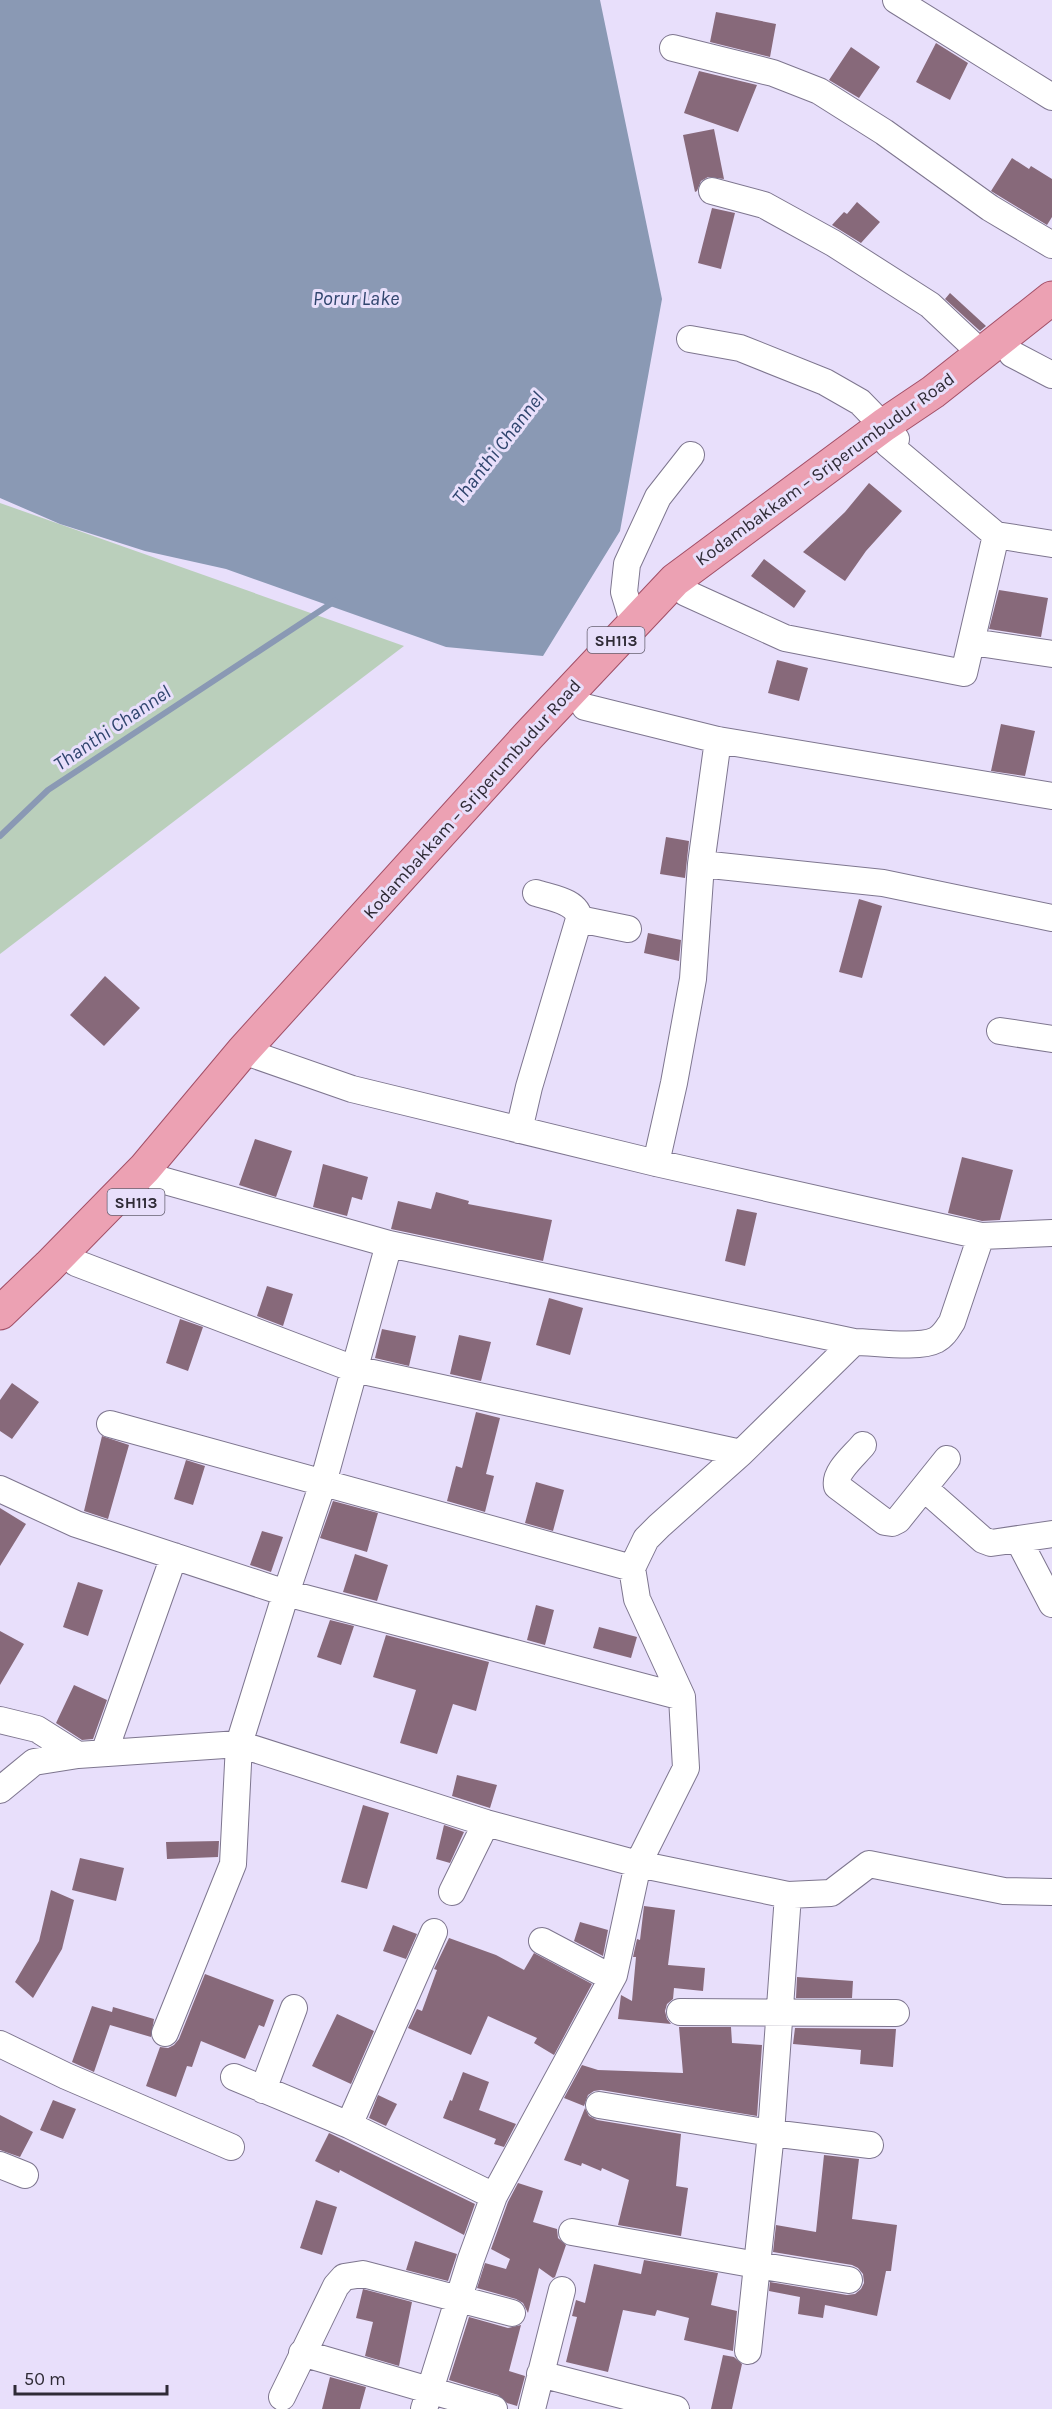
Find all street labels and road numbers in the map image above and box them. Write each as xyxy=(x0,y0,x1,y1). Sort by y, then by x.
street label: Kodambakkam – Sriperumbudur Road xyxy=(691,368,959,570)
road number: SH113 xyxy=(588,627,644,653)
street label: Kodambakkam – Sriperumbudur Road xyxy=(358,675,586,923)
road number: SH113 xyxy=(108,1189,164,1215)

